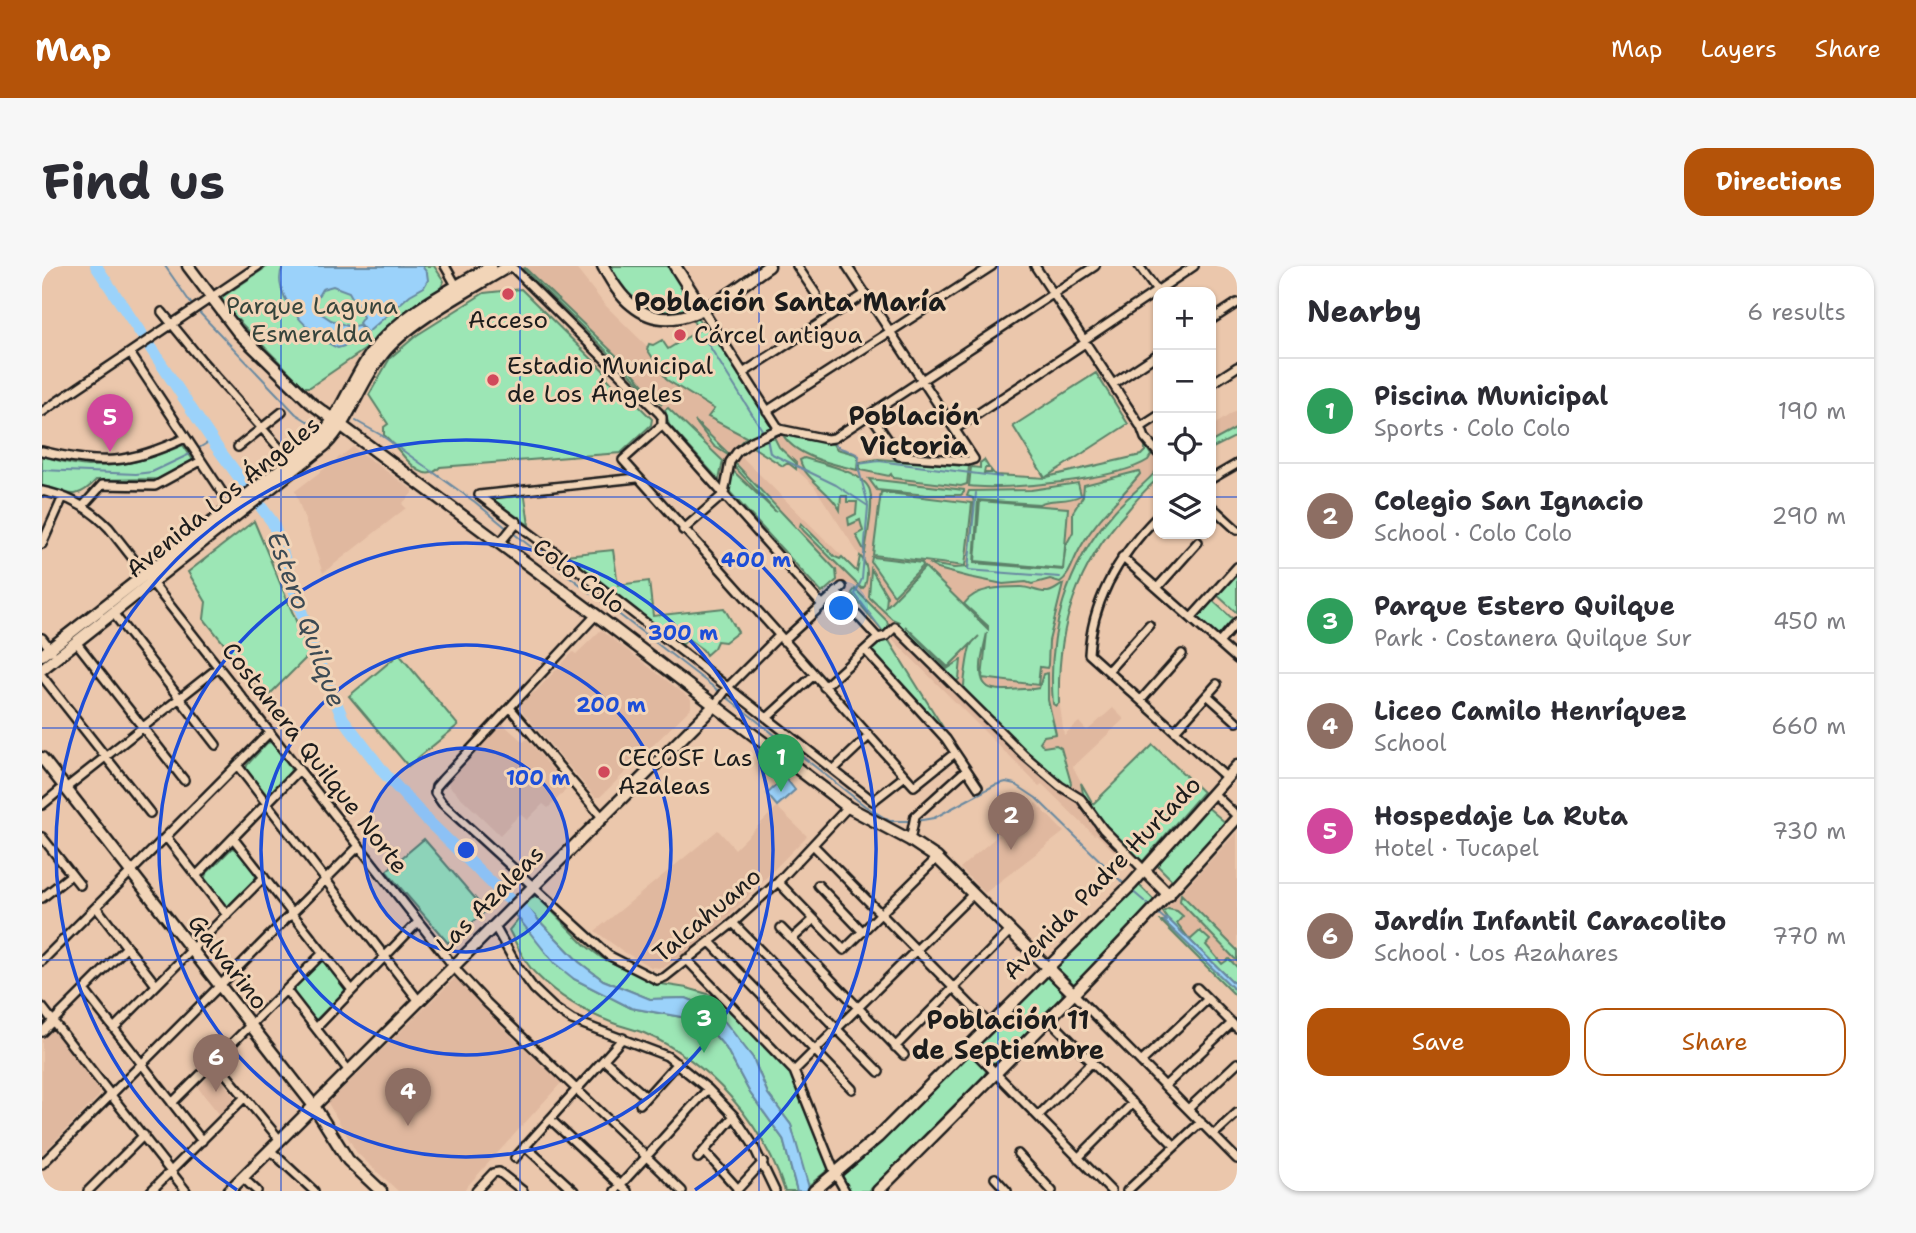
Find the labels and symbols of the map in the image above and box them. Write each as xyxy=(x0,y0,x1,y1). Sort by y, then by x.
district label: Población Santa María xyxy=(634,284,946,319)
marker: Acceso xyxy=(500,286,516,302)
park label: Parque Laguna Esmeralda xyxy=(226,290,398,350)
place label: Acceso xyxy=(468,304,548,336)
place label: Cárcel antigua xyxy=(694,319,863,351)
marker: Cárcel antigua xyxy=(672,327,688,343)
place label: Estadio Municipal de Los Ángeles xyxy=(507,350,714,410)
marker: Estadio Municipal de Los Ángeles xyxy=(485,372,501,388)
pin: 5 xyxy=(87,394,133,452)
district label: Población Victoria xyxy=(848,398,980,463)
street label: Avenida Los Ángeles xyxy=(119,409,327,585)
water label: Estero Quilque xyxy=(259,526,355,712)
street label: Colo Colo xyxy=(526,531,632,621)
text: 400 m xyxy=(721,546,791,574)
your location xyxy=(824,591,858,625)
text: 300 m xyxy=(648,619,718,647)
street label: Costanera Quilque Norte xyxy=(214,636,416,880)
text: 200 m xyxy=(576,691,646,719)
pin: 1 xyxy=(758,734,804,792)
place label: CECOSF Las Azaleas xyxy=(618,742,753,802)
text: 100 m xyxy=(506,764,570,792)
marker: CECOSF Las Azaleas xyxy=(596,764,612,780)
street label: Avenida Padre Hurtado xyxy=(996,769,1208,987)
pin: 2 xyxy=(988,792,1034,850)
street label: Las Azaleas xyxy=(429,838,551,960)
centre of rings xyxy=(454,838,478,862)
street label: Talcahuano xyxy=(646,860,768,970)
street label: Galvarino xyxy=(181,908,275,1016)
pin: 3 xyxy=(681,995,727,1053)
district label: Población 11 de Septiembre xyxy=(912,1002,1104,1067)
pin: 6 xyxy=(193,1034,239,1092)
pin: 4 xyxy=(385,1068,431,1126)

